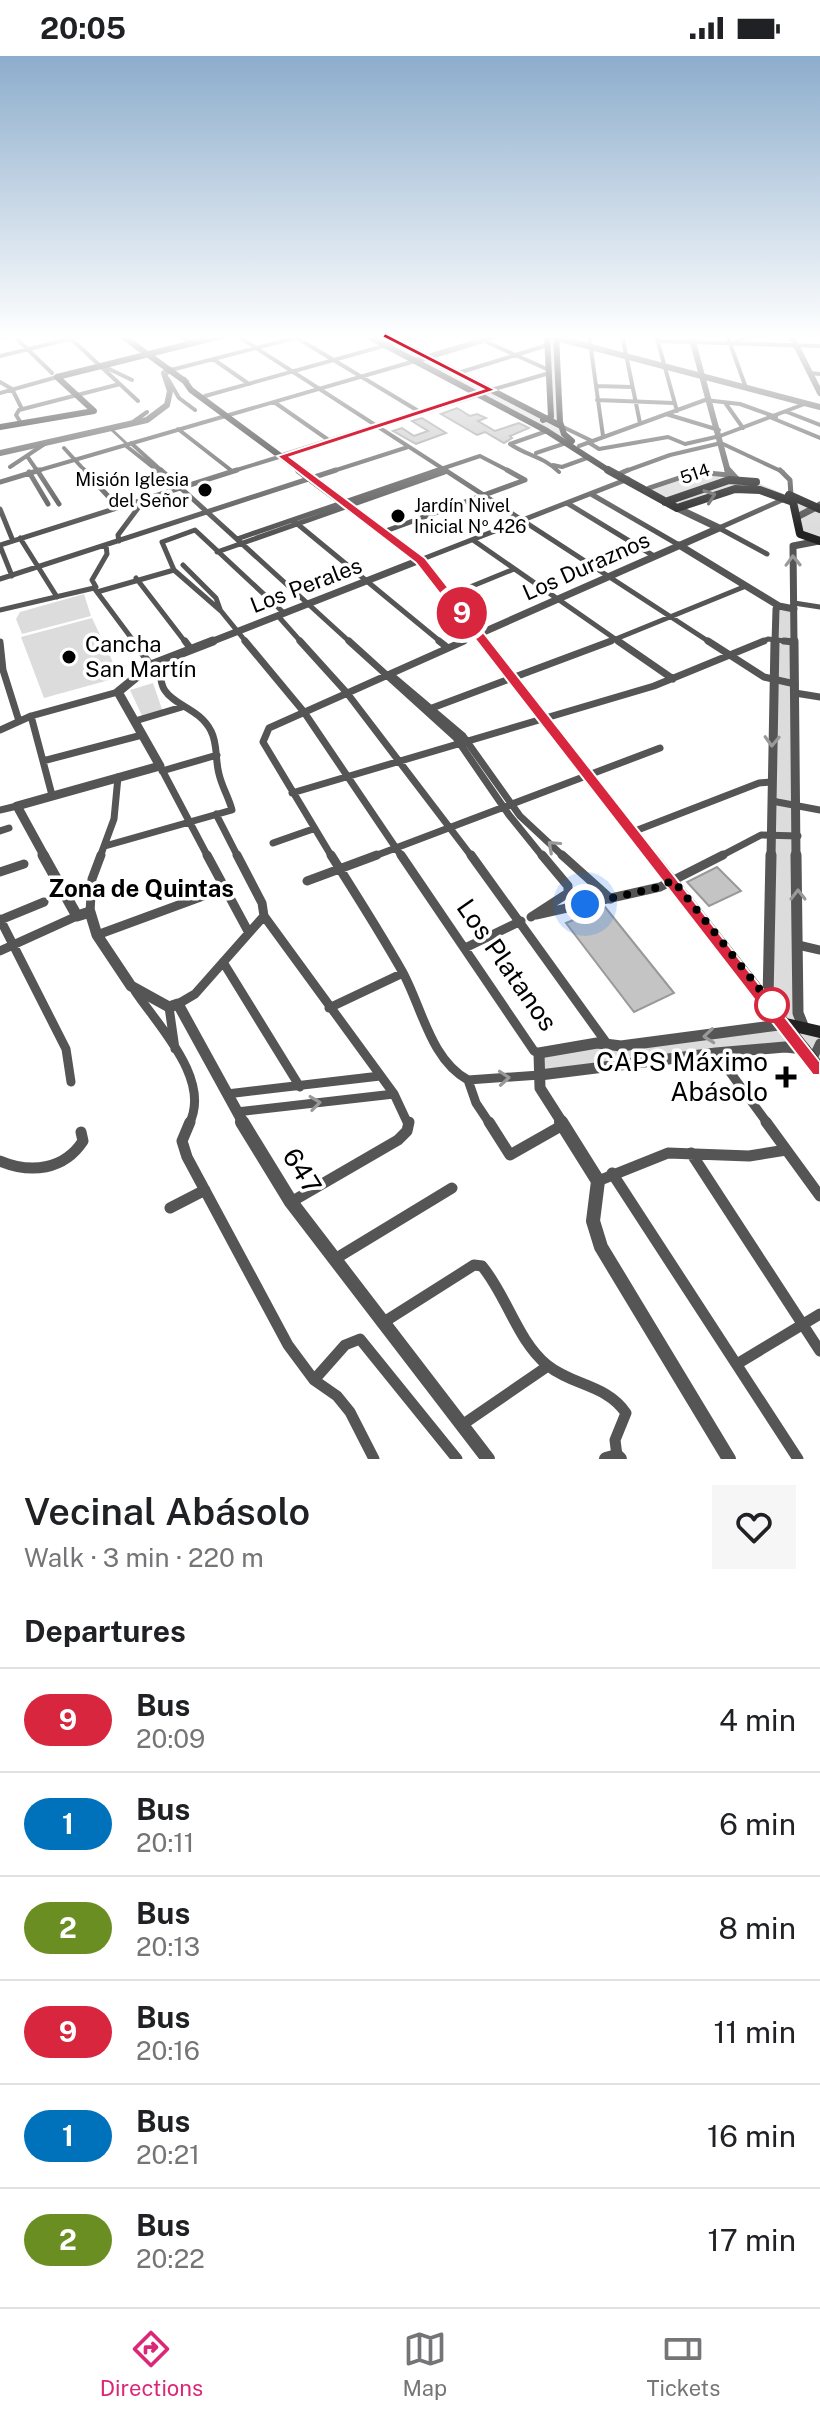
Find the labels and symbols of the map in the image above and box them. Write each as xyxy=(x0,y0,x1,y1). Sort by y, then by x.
street label: 514 xyxy=(677,459,713,488)
place label: Misión Iglesia del Señor xyxy=(75,469,189,511)
marker: Misión Iglesia del Señor xyxy=(196,481,214,499)
one-way arrow xyxy=(703,490,717,506)
place label: Jardín Nivel Inicial Nº 426 xyxy=(414,495,526,537)
marker: Jardín Nivel Inicial Nº 426 xyxy=(389,507,407,525)
street label: Los Duraznos xyxy=(518,526,654,606)
street label: Los Perales xyxy=(247,552,365,618)
one-way arrow xyxy=(784,554,802,567)
line badge: 9 xyxy=(436,587,488,639)
place label: Cancha San Martín xyxy=(85,631,196,682)
marker: Cancha San Martín xyxy=(60,648,78,666)
one-way arrow xyxy=(763,735,781,748)
one-way arrow xyxy=(548,841,562,856)
district label: Zona de Quintas xyxy=(48,874,234,902)
your location xyxy=(565,884,605,924)
one-way arrow xyxy=(789,888,807,901)
street label: Los Platanos xyxy=(451,893,564,1037)
unlabelled marker xyxy=(755,988,789,1022)
one-way arrow xyxy=(702,1028,715,1045)
place label: CAPS Máximo Abásolo xyxy=(596,1046,768,1107)
marker: CAPS Máximo Abásolo xyxy=(775,1066,797,1088)
one-way arrow xyxy=(498,1069,511,1086)
one-way arrow xyxy=(309,1094,322,1111)
street label: 647 xyxy=(277,1142,328,1199)

